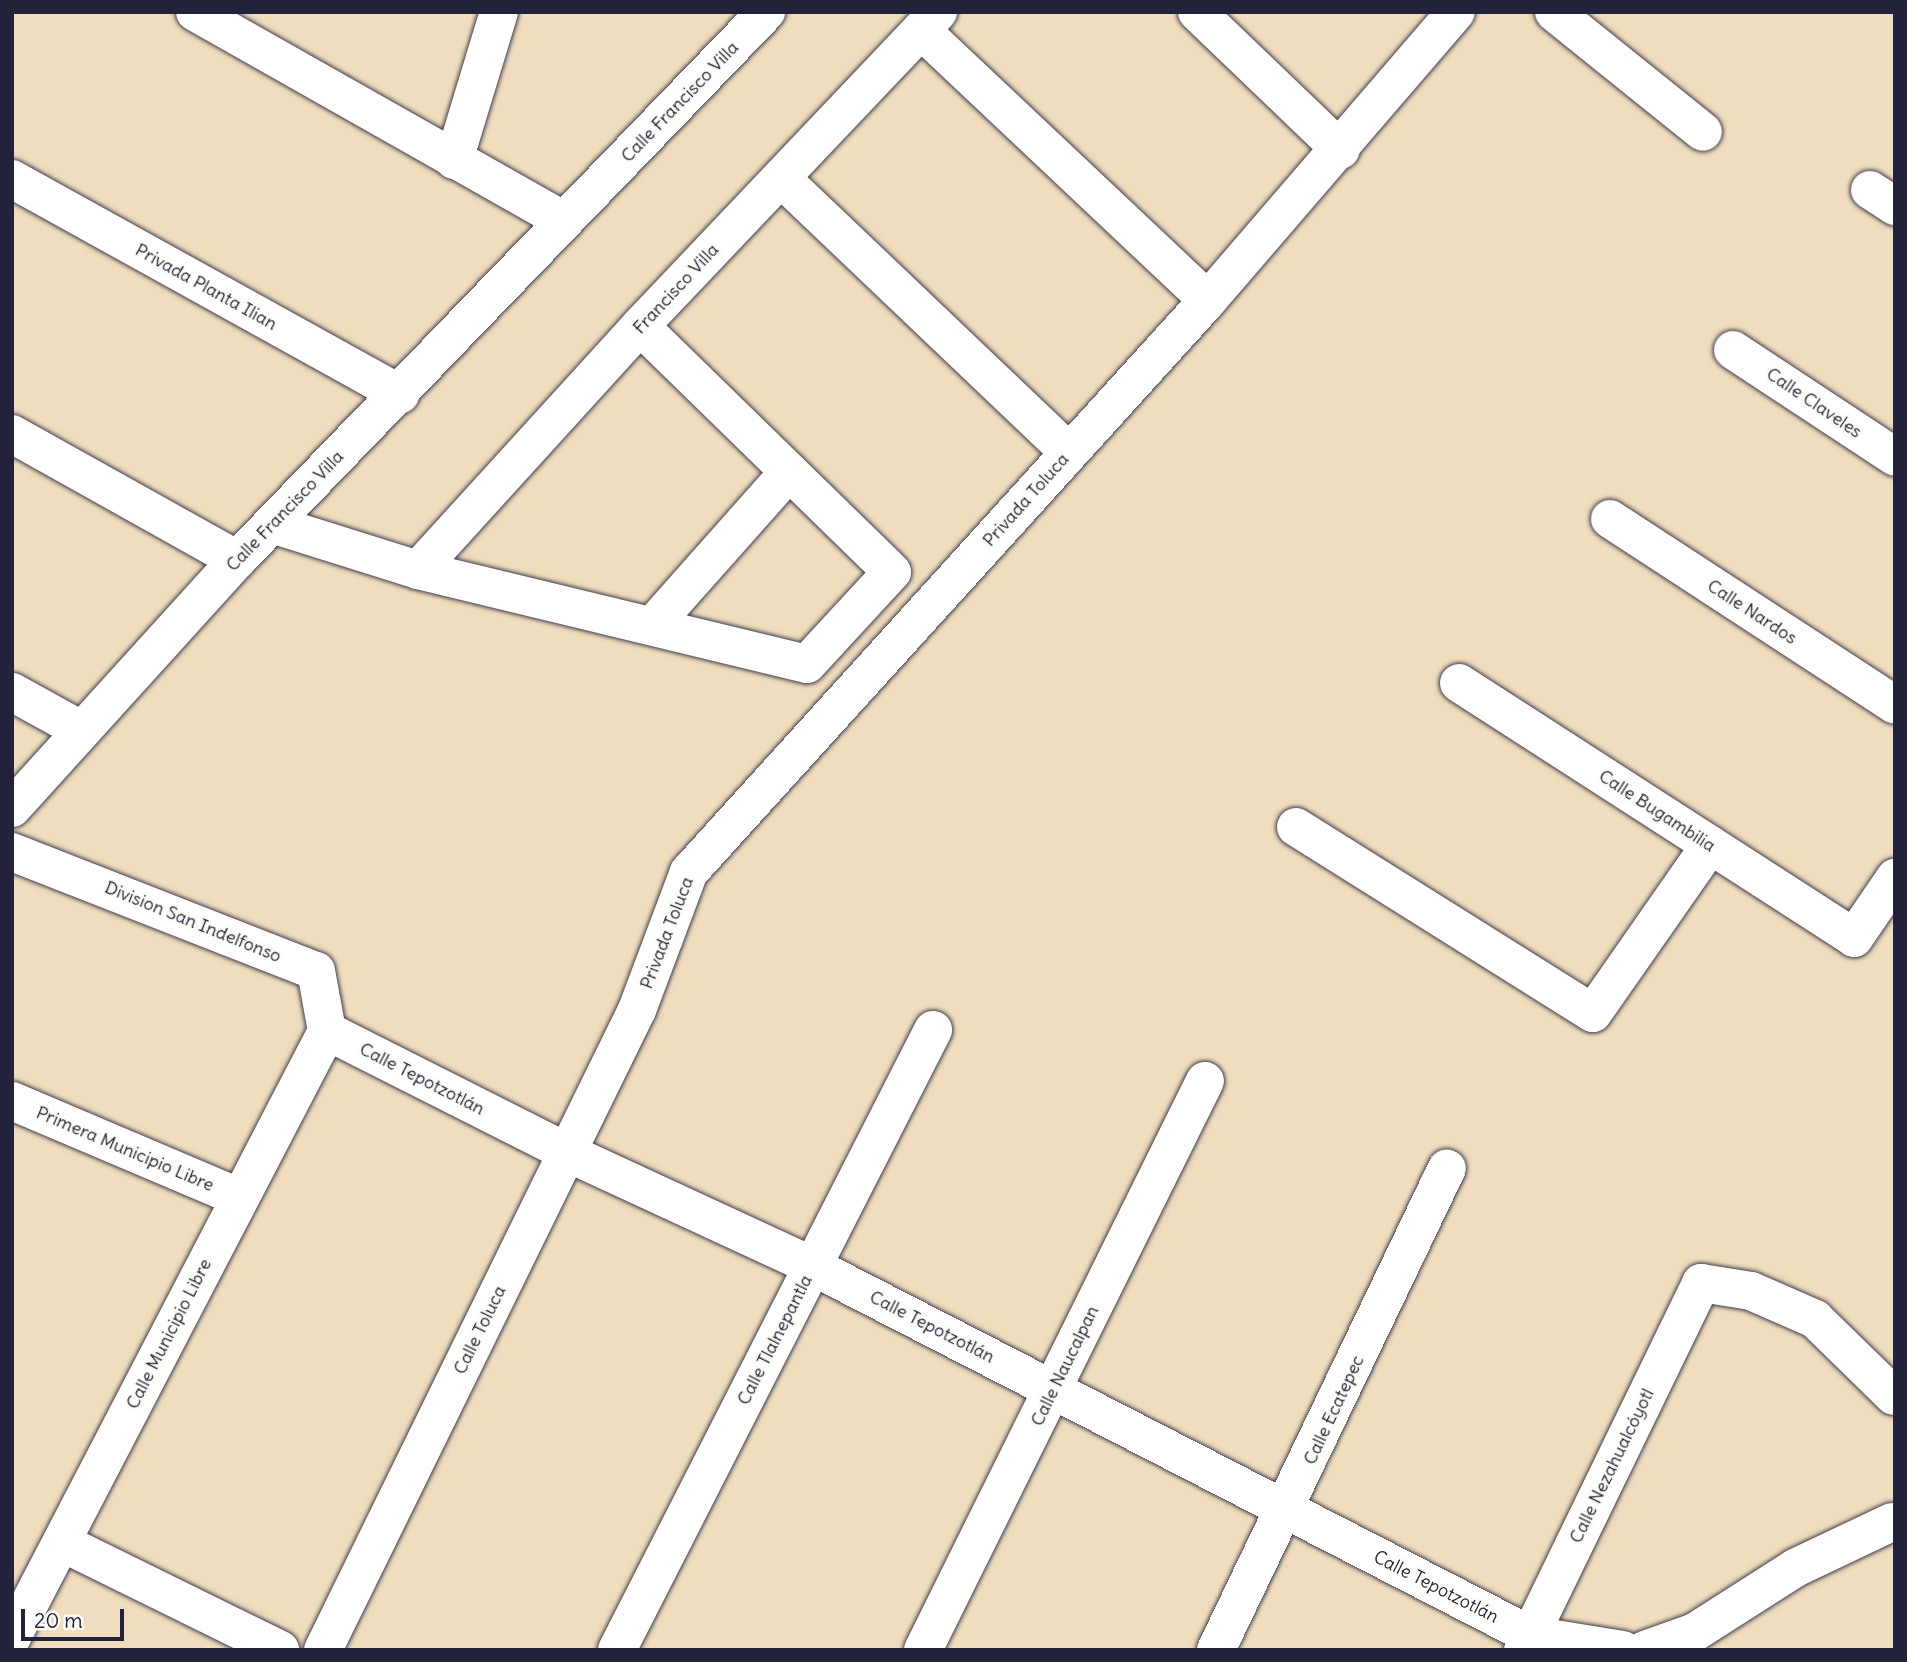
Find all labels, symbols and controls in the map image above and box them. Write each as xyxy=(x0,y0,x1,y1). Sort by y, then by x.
street label: Calle Francisco Villa xyxy=(617,37,743,167)
street label: Privada Planta Ilian xyxy=(131,239,281,335)
street label: Francisco Villa xyxy=(629,239,723,339)
street label: Calle Claveles xyxy=(1762,363,1866,443)
street label: Calle Francisco Villa xyxy=(222,446,348,576)
street label: Privada Toluca xyxy=(978,449,1074,551)
street label: Calle Nardos xyxy=(1703,575,1801,649)
street label: Calle Bugambilia xyxy=(1595,765,1719,857)
street label: Privada Toluca xyxy=(636,874,698,992)
street label: Division San Indelfonso xyxy=(102,877,284,967)
street label: Calle Tepotzotlán xyxy=(356,1038,488,1120)
street label: Primera Municipio Libre xyxy=(33,1102,217,1196)
street label: Calle Municipio Libre xyxy=(122,1255,216,1413)
street label: Calle Tlalnepantla xyxy=(733,1271,817,1409)
street label: Calle Toluca xyxy=(449,1282,511,1378)
street label: Calle Tepotzotlán xyxy=(866,1286,998,1368)
street label: Calle Naucalpan xyxy=(1027,1302,1103,1430)
street label: Calle Ecatepec xyxy=(1299,1352,1369,1468)
street label: Calle Nezahualcóyotl xyxy=(1565,1385,1659,1547)
street label: Calle Tepotzotlán xyxy=(1370,1546,1502,1628)
scale bar xyxy=(24,1596,128,1640)
text: 20 m xyxy=(34,1607,83,1634)

